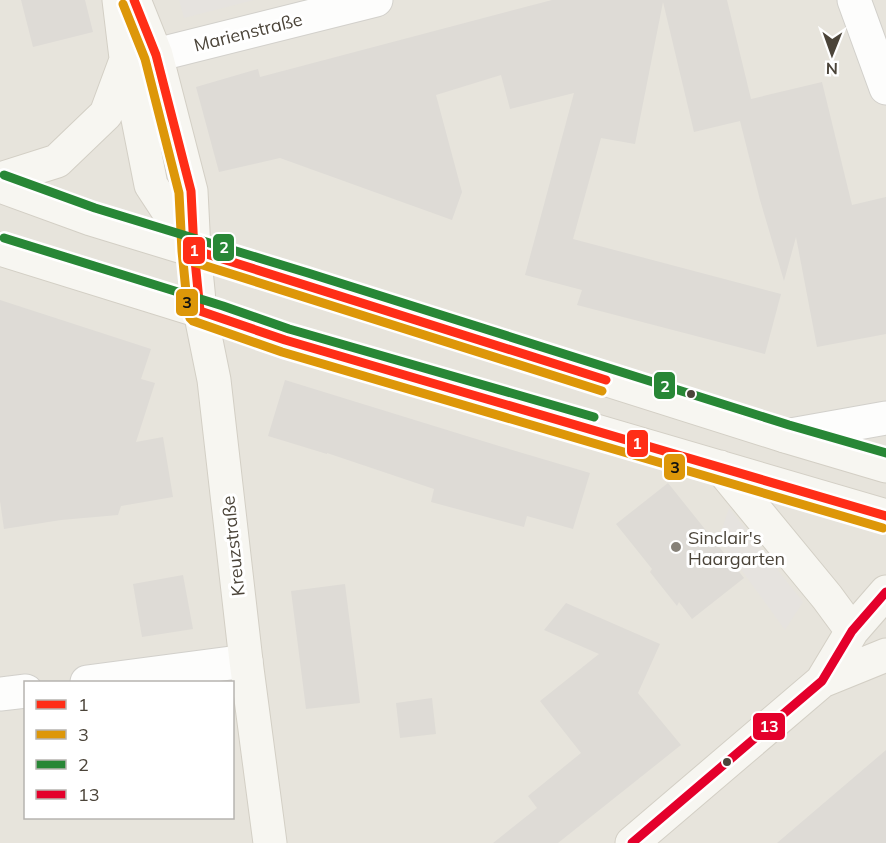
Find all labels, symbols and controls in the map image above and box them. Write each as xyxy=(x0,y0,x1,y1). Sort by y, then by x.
street label: Marienstraße xyxy=(191,7,305,57)
north arrow xyxy=(802,24,862,84)
text: N xyxy=(826,59,838,79)
line badge: 2 xyxy=(212,233,235,262)
line badge: 1 xyxy=(182,236,206,265)
text: 2 xyxy=(219,237,229,257)
text: 1 xyxy=(189,240,199,260)
line badge: 3 xyxy=(175,288,199,317)
text: 3 xyxy=(182,292,192,312)
line badge: 2 xyxy=(653,371,676,400)
text: 2 xyxy=(660,376,670,396)
unlabelled marker xyxy=(685,388,697,400)
line badge: 1 xyxy=(626,429,649,458)
text: 1 xyxy=(632,433,642,453)
line badge: 3 xyxy=(663,453,686,481)
text: 3 xyxy=(670,457,680,477)
street label: Kreuzstraße xyxy=(216,495,250,597)
place label: Sinclair's Haargarten xyxy=(688,526,785,570)
marker: Sinclair's Haargarten xyxy=(669,540,683,554)
legend xyxy=(24,681,234,819)
text: 1 xyxy=(78,693,89,716)
line badge: 13 xyxy=(752,712,786,741)
text: 13 xyxy=(759,716,779,736)
text: 3 xyxy=(78,723,89,746)
text: 2 xyxy=(78,753,89,776)
unlabelled marker xyxy=(721,756,733,768)
text: 13 xyxy=(78,783,100,806)

